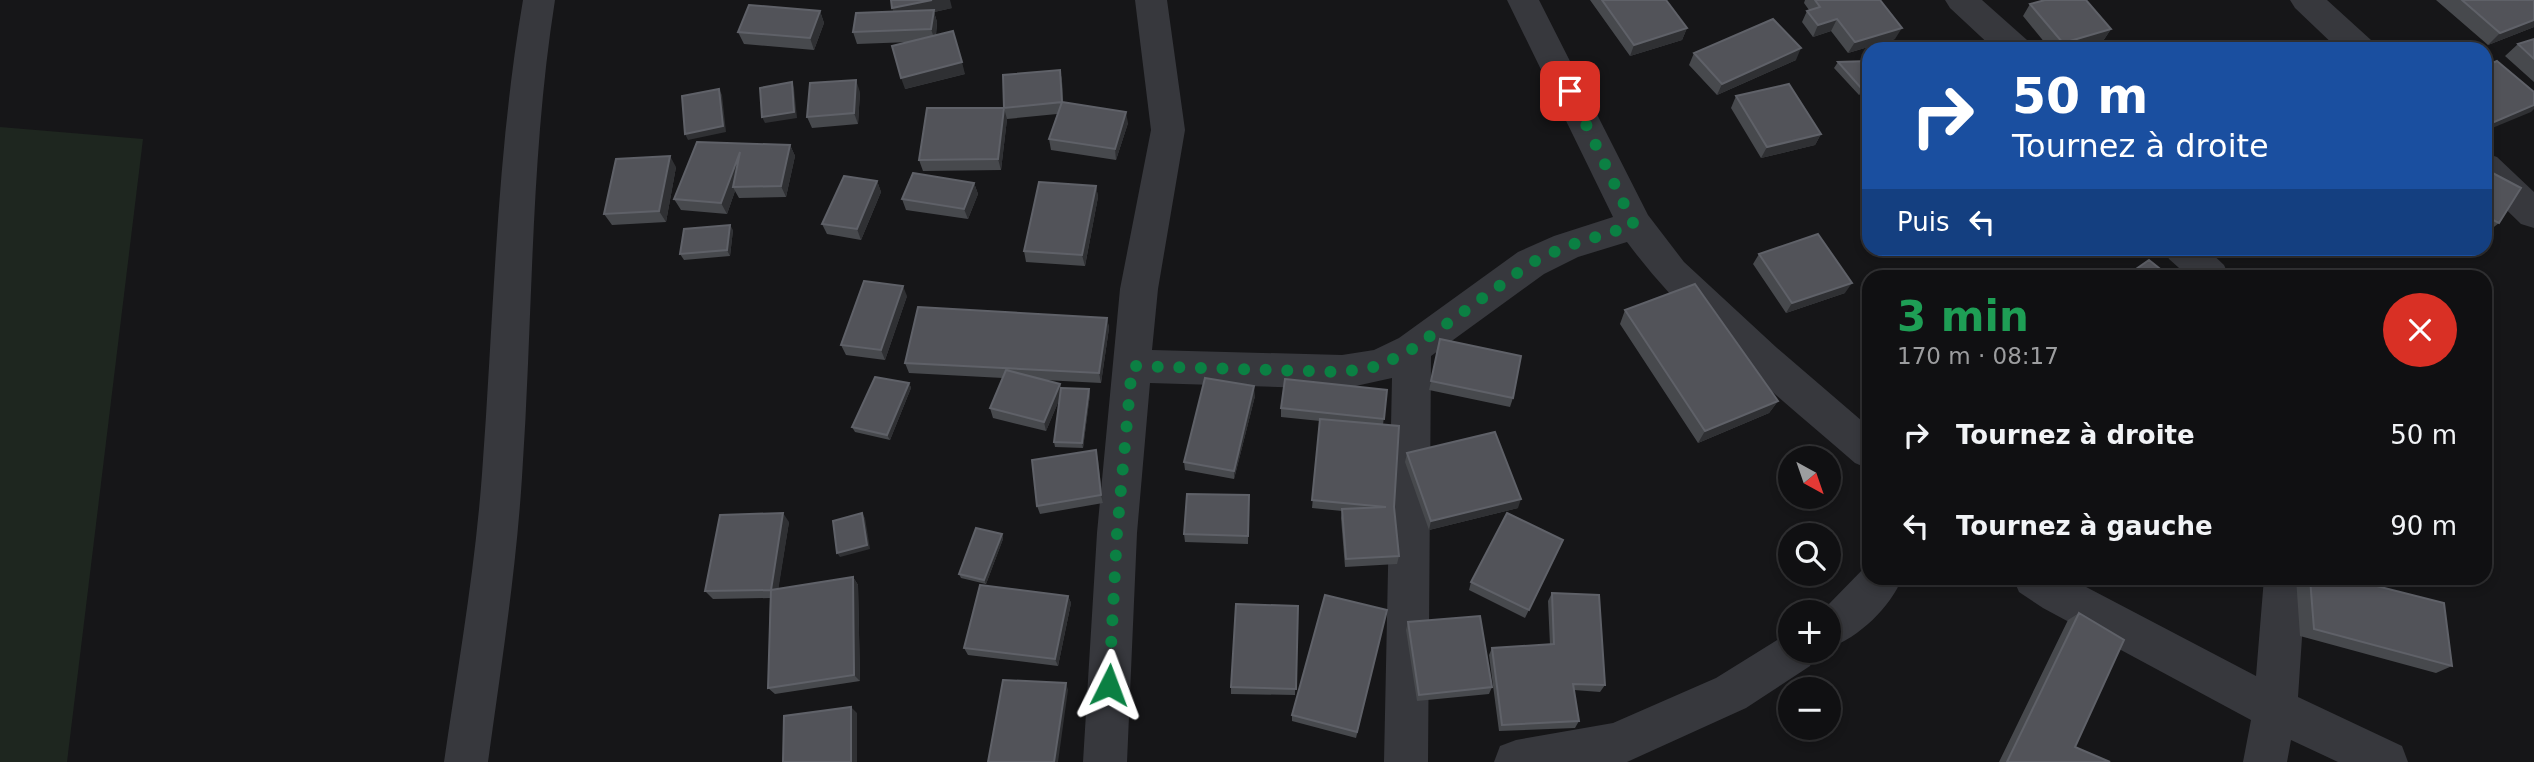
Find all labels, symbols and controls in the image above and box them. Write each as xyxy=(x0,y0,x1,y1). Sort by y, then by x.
pin xyxy=(1540,61,1600,121)
text: 50 m xyxy=(2012,68,2148,125)
icon: right xyxy=(1897,70,1988,161)
icon: arrive xyxy=(1551,72,1589,110)
text: Tournez à droite xyxy=(2012,127,2269,165)
icon: left xyxy=(1963,203,2001,241)
text: Puis xyxy=(1897,207,1949,237)
text: 3 min xyxy=(1897,292,2029,341)
button: close xyxy=(2383,293,2457,367)
text: 170 m · 08:17 xyxy=(1897,343,2059,369)
icon: right xyxy=(1897,416,1935,454)
text: Tournez à droite xyxy=(1956,420,2195,450)
text: 50 m xyxy=(2390,420,2457,450)
north arrow xyxy=(1778,446,1841,509)
map controls xyxy=(1778,446,1841,740)
icon: left xyxy=(1897,507,1935,545)
text: Tournez à gauche xyxy=(1956,511,2213,541)
text: 90 m xyxy=(2390,511,2457,541)
button: search xyxy=(1778,523,1841,586)
button: + xyxy=(1778,600,1841,663)
position arrow xyxy=(1072,648,1146,722)
button: − xyxy=(1778,677,1841,740)

